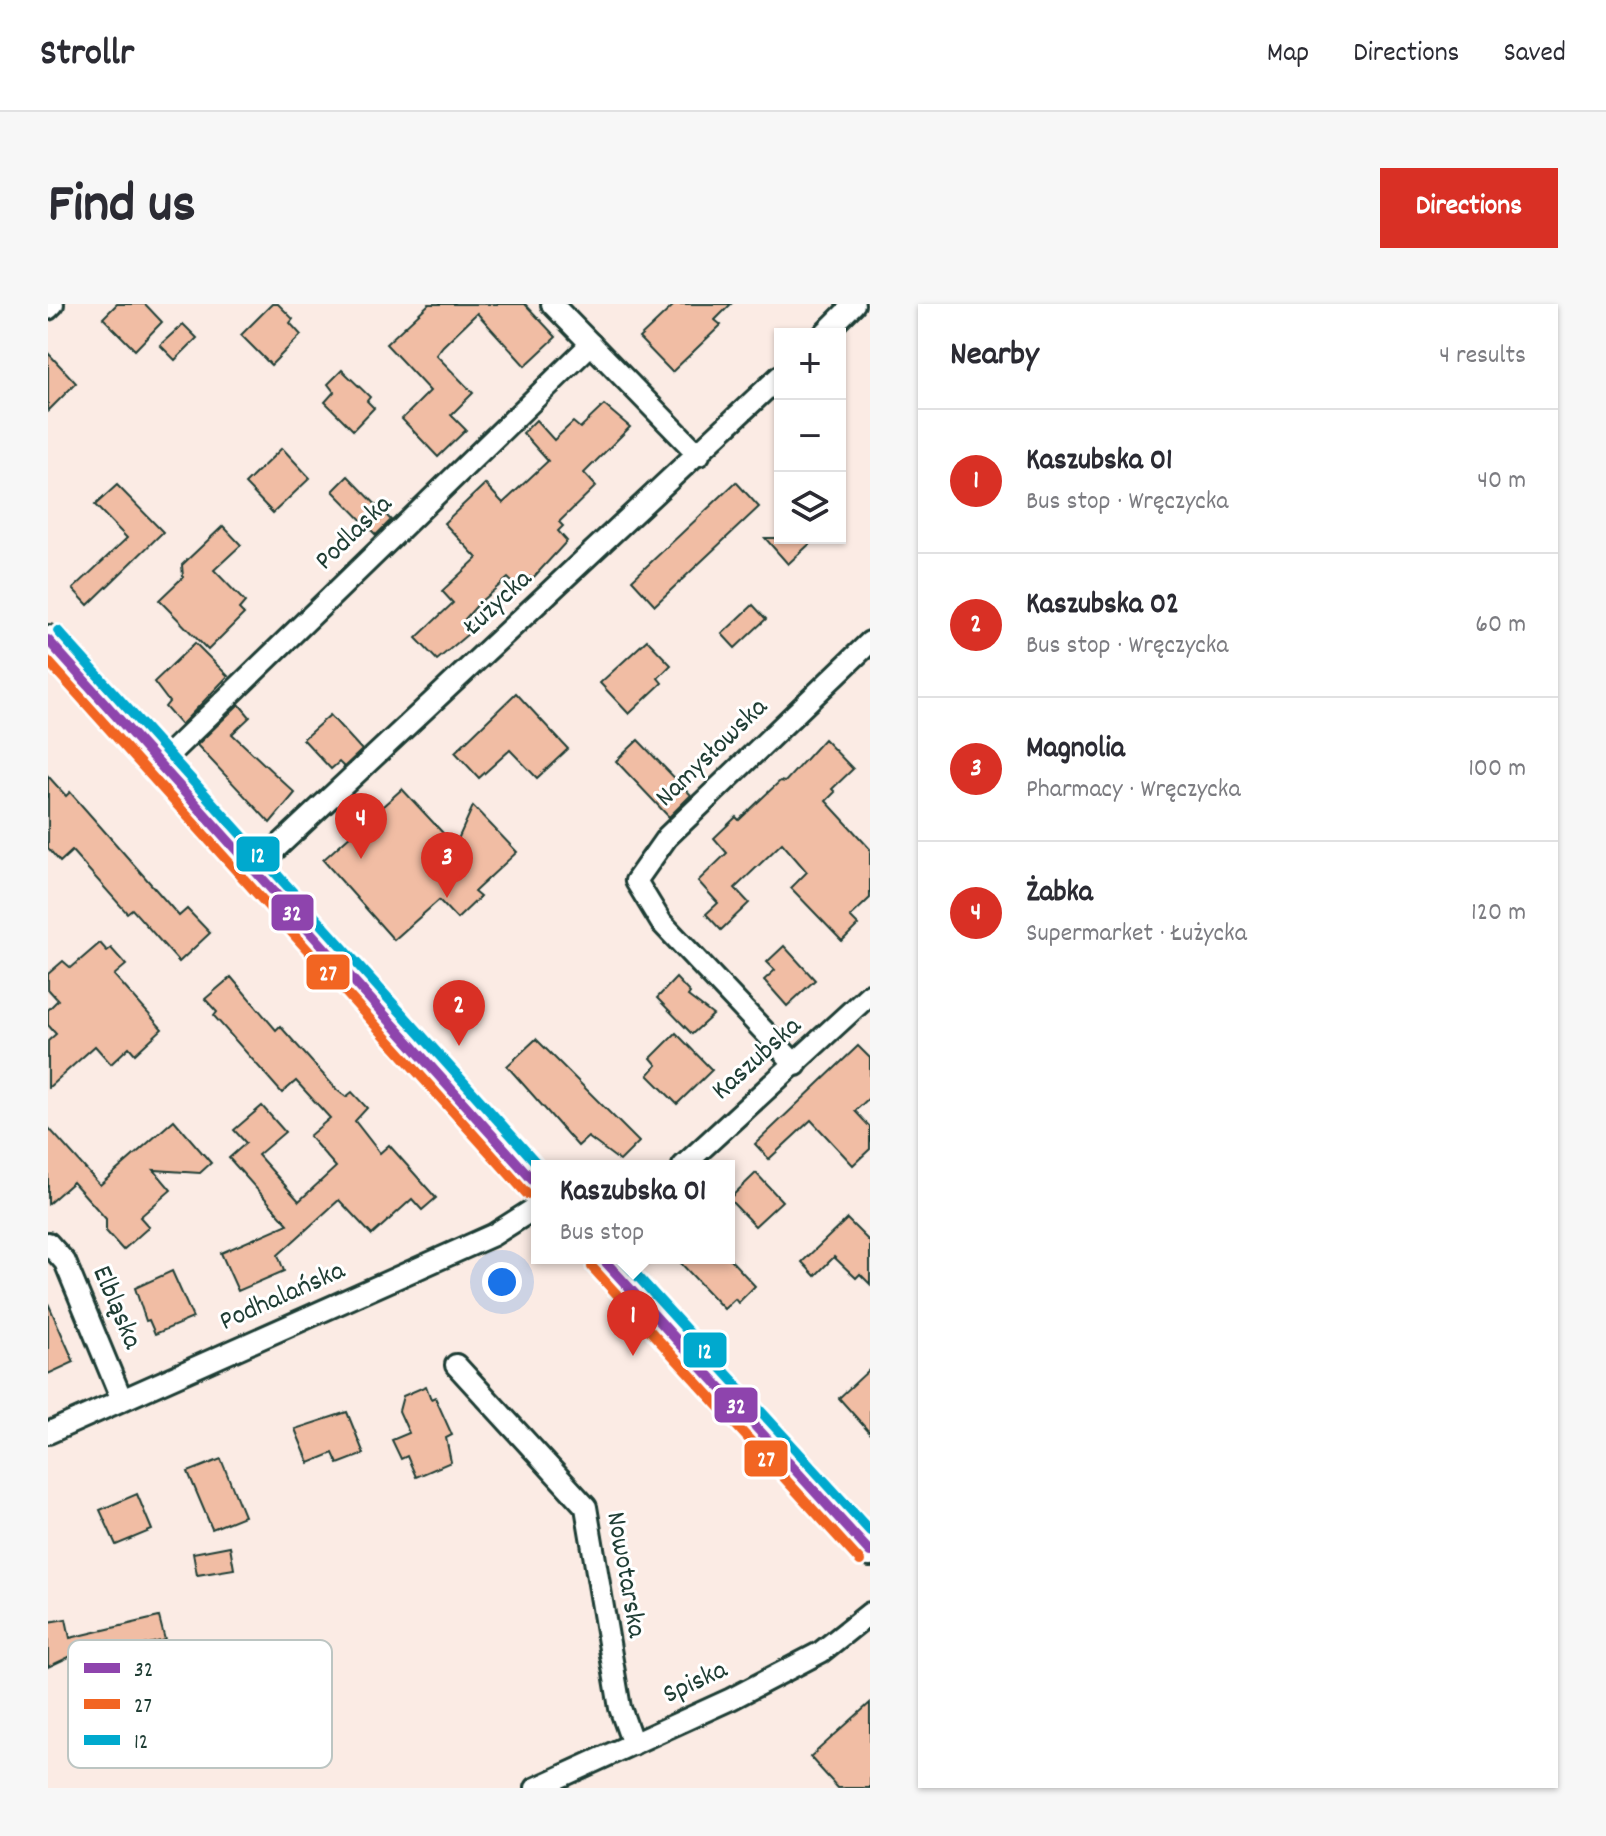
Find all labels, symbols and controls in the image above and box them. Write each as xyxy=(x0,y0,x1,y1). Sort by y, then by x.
text: Strollr xyxy=(40,28,134,83)
text: Map xyxy=(1267,35,1309,75)
text: Directions xyxy=(1353,35,1459,75)
text: Saved xyxy=(1503,35,1566,75)
text: Find us xyxy=(48,168,196,248)
button: Directions xyxy=(1380,168,1558,248)
map controls xyxy=(774,328,846,544)
button: + xyxy=(774,328,846,400)
text: Nearby xyxy=(950,332,1039,381)
text: 4 results xyxy=(1439,338,1526,375)
button: − xyxy=(774,400,846,472)
text: Kaszubska 01 xyxy=(1026,441,1173,484)
text: 1 xyxy=(973,463,979,500)
text: 40 m xyxy=(1477,463,1526,500)
button: layers xyxy=(774,472,846,544)
text: Bus stop · Wręczycka xyxy=(1026,484,1229,521)
street label: Podlaska xyxy=(307,486,404,581)
street label: Łużycka xyxy=(455,561,543,647)
text: Kaszubska 02 xyxy=(1026,585,1179,628)
text: 2 xyxy=(970,607,982,644)
text: 60 m xyxy=(1475,607,1526,644)
text: Bus stop · Wręczycka xyxy=(1026,628,1229,665)
street label: Namysłowska xyxy=(648,689,779,818)
text: Magnolia xyxy=(1026,729,1125,772)
text: 3 xyxy=(970,751,982,788)
text: 100 m xyxy=(1468,751,1526,788)
text: Pharmacy · Wręczycka xyxy=(1026,772,1241,809)
pin: 4 xyxy=(335,793,387,859)
pin: 3 xyxy=(421,832,473,898)
line badge: 12 xyxy=(235,835,281,873)
text: 12 xyxy=(251,842,265,873)
text: Żabka xyxy=(1026,873,1093,916)
line badge: 32 xyxy=(270,893,315,932)
text: 4 xyxy=(971,895,981,932)
text: 120 m xyxy=(1471,895,1526,932)
text: 32 xyxy=(282,900,302,931)
text: Supermarket · Łużycka xyxy=(1026,916,1247,953)
line badge: 27 xyxy=(305,953,351,991)
text: 27 xyxy=(319,960,338,991)
pin: 2 xyxy=(433,980,485,1046)
street label: Kaszubska xyxy=(704,1008,813,1111)
popup xyxy=(531,1160,735,1264)
text: Kaszubska 01 xyxy=(560,1172,706,1215)
text: Bus stop xyxy=(560,1215,644,1252)
street label: Podhalańska xyxy=(214,1252,353,1343)
street label: Elbląska xyxy=(80,1260,151,1357)
your location xyxy=(482,1262,522,1302)
pin: 1 xyxy=(607,1290,659,1356)
line badge: 12 xyxy=(682,1331,728,1369)
text: 12 xyxy=(698,1338,712,1369)
line badge: 32 xyxy=(713,1386,759,1424)
text: 32 xyxy=(726,1393,746,1424)
line badge: 27 xyxy=(743,1439,789,1478)
text: 27 xyxy=(757,1446,776,1477)
street label: Nowotarska xyxy=(593,1509,655,1642)
legend xyxy=(68,1640,332,1768)
street label: Spiska xyxy=(657,1651,736,1716)
text: 32 xyxy=(134,1656,153,1687)
text: 27 xyxy=(134,1692,152,1723)
text: 12 xyxy=(134,1728,148,1759)

